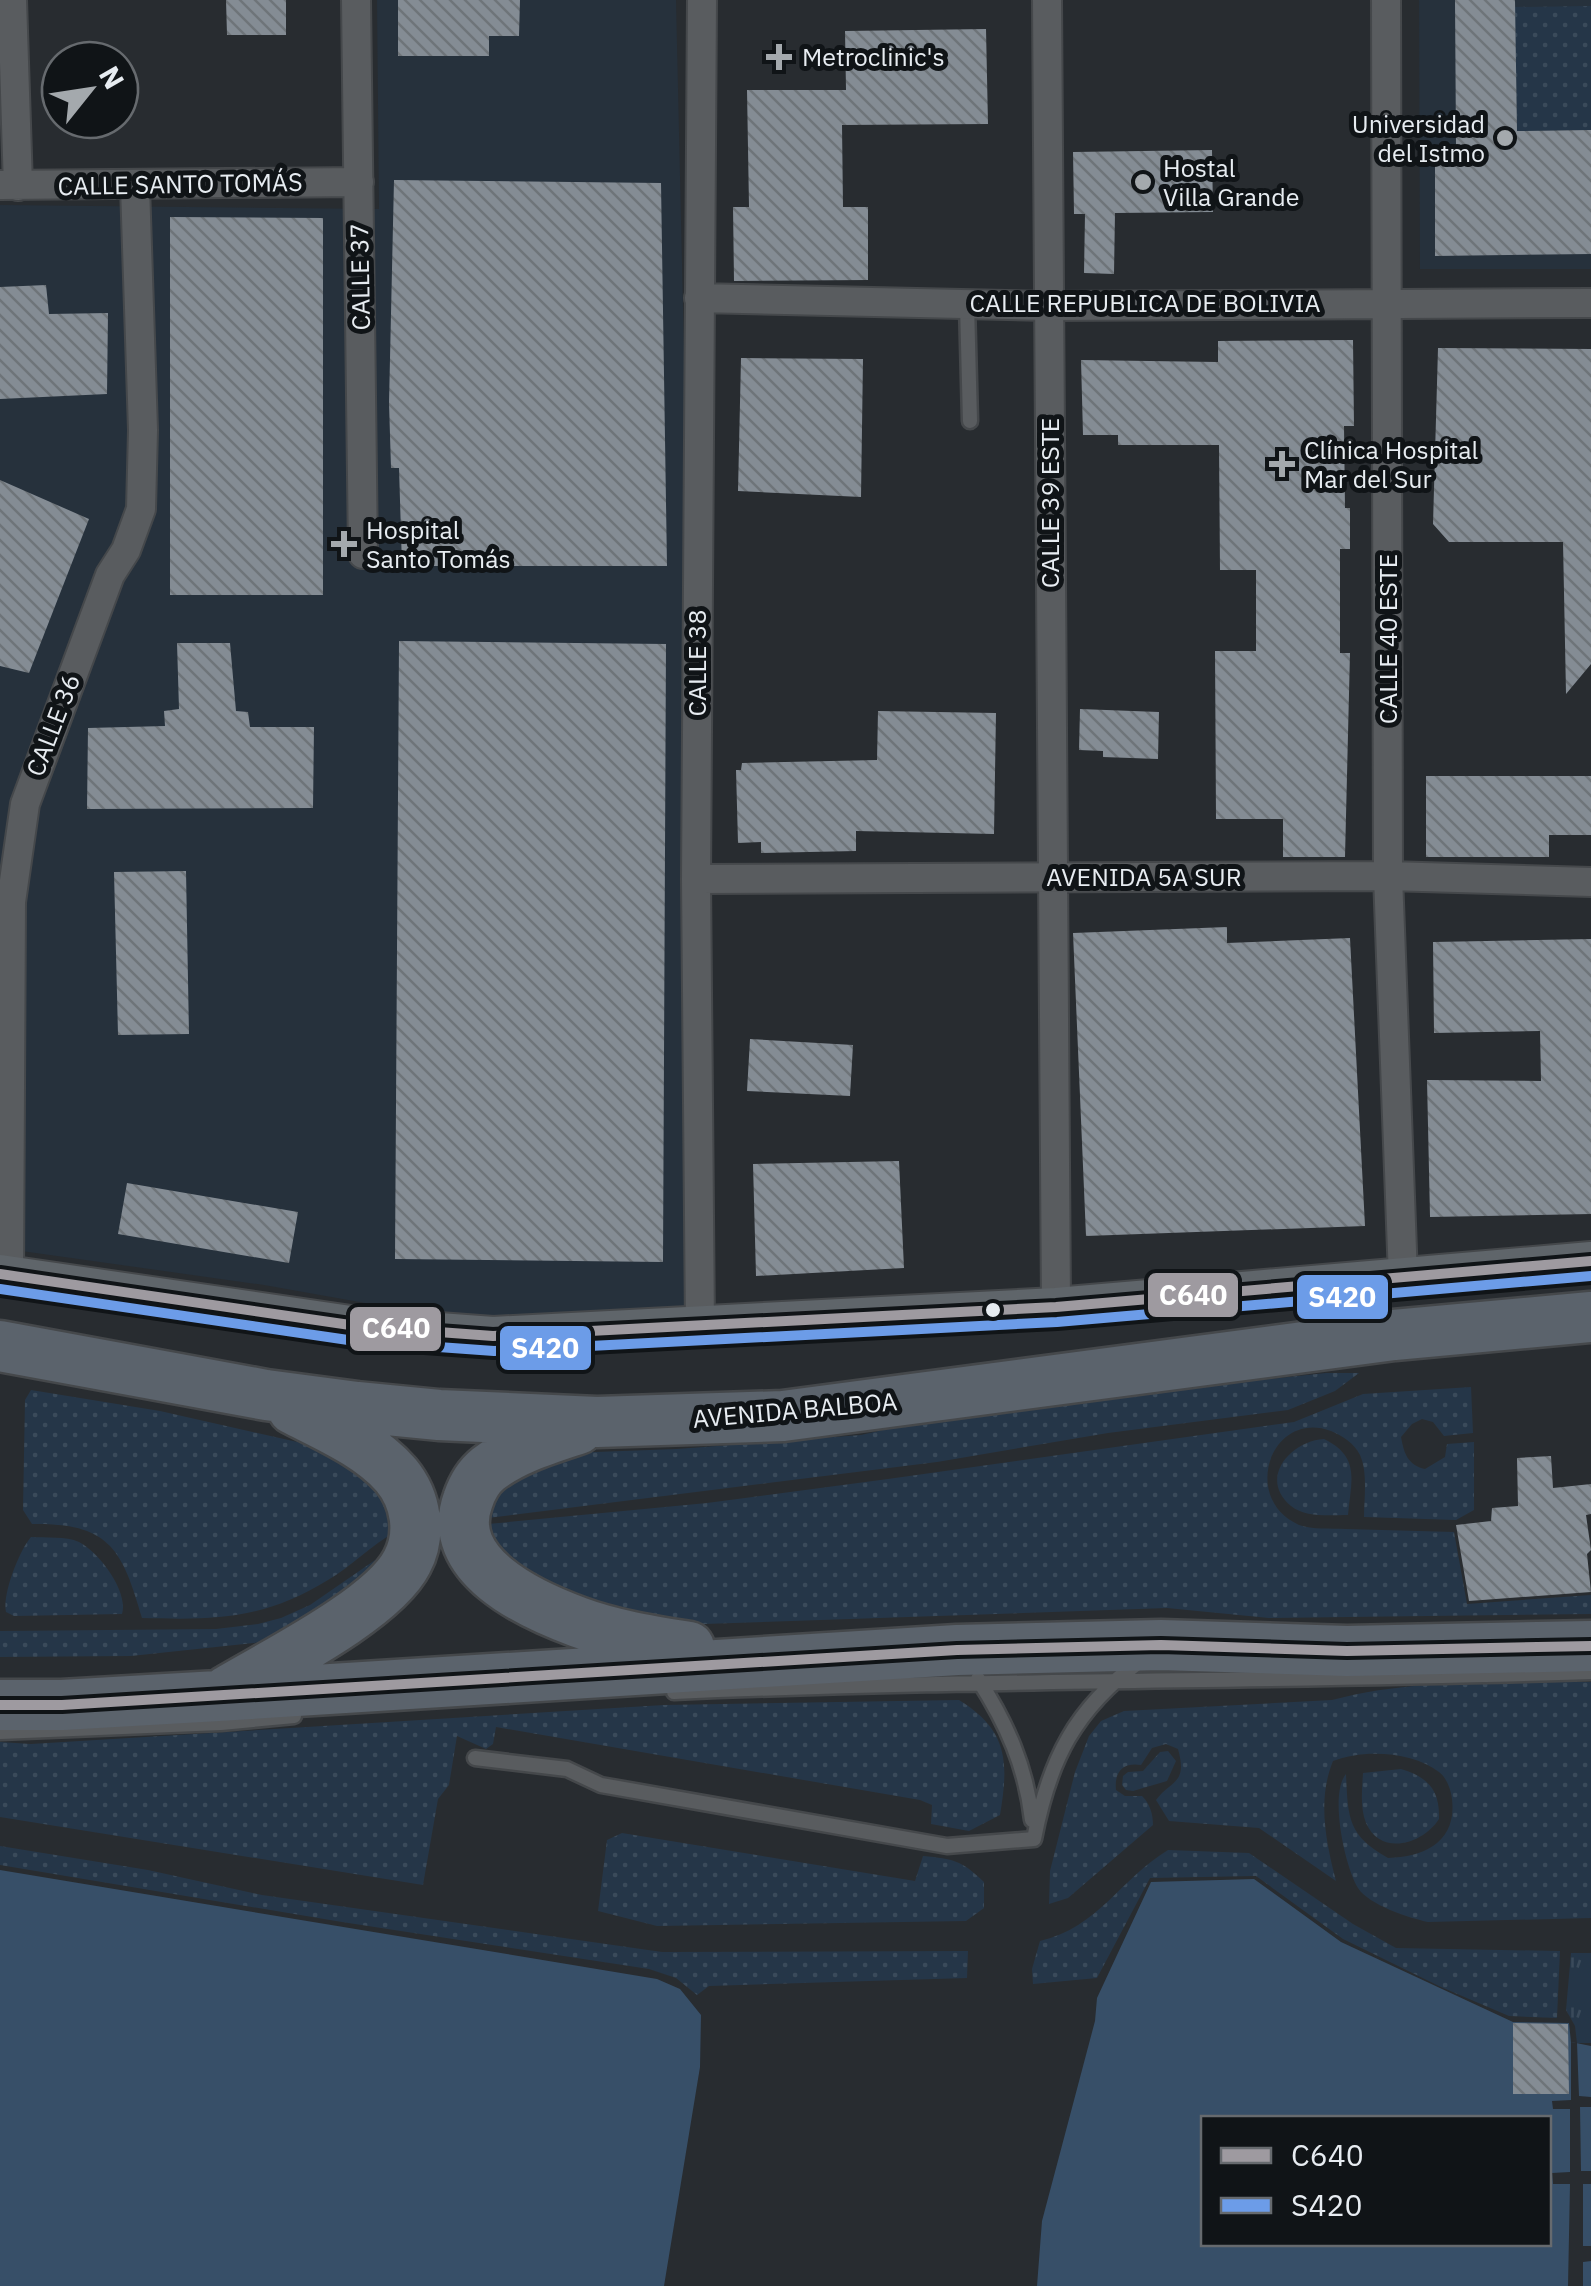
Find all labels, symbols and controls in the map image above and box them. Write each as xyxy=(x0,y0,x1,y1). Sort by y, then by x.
north arrow xyxy=(40,40,140,140)
place label: Metroclinic's xyxy=(802,40,945,73)
marker: Metroclinic's xyxy=(766,44,792,70)
text: N xyxy=(91,59,133,95)
place label: Universidad del Istmo xyxy=(1352,107,1485,169)
marker: Universidad del Istmo xyxy=(1494,127,1516,149)
place label: Hostal Villa Grande xyxy=(1163,151,1299,213)
street label: CALLE SANTO TOMÁS xyxy=(57,165,303,202)
marker: Hostal Villa Grande xyxy=(1132,171,1154,193)
street label: CALLE 37 xyxy=(342,223,377,331)
street label: CALLE REPUBLICA DE BOLIVIA xyxy=(969,286,1321,319)
street label: CALLE 39 ESTE xyxy=(1033,418,1066,588)
place label: Clínica Hospital Mar del Sur xyxy=(1304,433,1479,495)
marker: Clínica Hospital Mar del Sur xyxy=(1269,451,1295,477)
place label: Hospital Santo Tomás xyxy=(366,513,511,575)
marker: Hospital Santo Tomás xyxy=(331,531,357,557)
street label: CALLE 40 ESTE xyxy=(1371,554,1404,724)
street label: CALLE 38 xyxy=(680,609,713,717)
street label: CALLE 36 xyxy=(18,669,87,781)
street label: AVENIDA 5A SUR xyxy=(1046,860,1242,893)
line badge: C640 xyxy=(1146,1271,1240,1319)
line badge: S420 xyxy=(1295,1273,1390,1321)
text: C640 xyxy=(1159,1276,1227,1313)
text: S420 xyxy=(1308,1278,1376,1315)
unlabelled marker xyxy=(983,1300,1003,1320)
line badge: C640 xyxy=(348,1305,443,1353)
text: C640 xyxy=(362,1309,430,1346)
line badge: S420 xyxy=(498,1324,593,1372)
text: S420 xyxy=(511,1329,579,1366)
street label: AVENIDA BALBOA xyxy=(691,1384,899,1435)
legend xyxy=(1201,2116,1551,2246)
text: C640 xyxy=(1291,2135,1364,2174)
text: S420 xyxy=(1291,2185,1362,2224)

